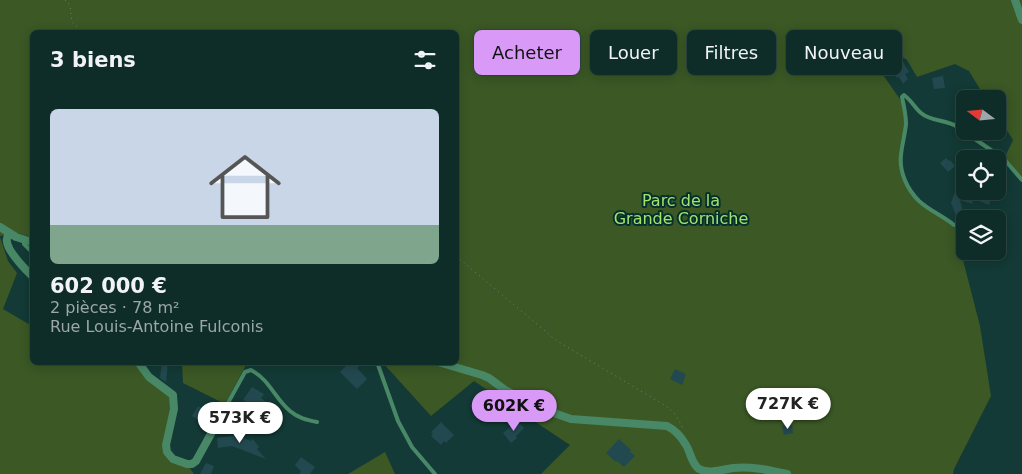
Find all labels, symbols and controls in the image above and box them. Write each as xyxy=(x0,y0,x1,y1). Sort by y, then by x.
chip: Acheter xyxy=(474,30,580,75)
chip: Louer xyxy=(590,30,677,75)
chip: Filtres xyxy=(687,30,776,75)
chip: Nouveau xyxy=(786,30,902,75)
icon: filters xyxy=(411,46,439,74)
text: 3 biens xyxy=(50,48,136,72)
north arrow xyxy=(956,90,1006,140)
map controls xyxy=(956,90,1006,260)
icon: home xyxy=(200,142,290,232)
button: locate xyxy=(956,150,1006,200)
park label: Parc de la Grande Corniche xyxy=(614,191,748,228)
button: layers xyxy=(956,210,1006,260)
text: 602 000 € xyxy=(50,274,167,298)
text: 2 pièces · 78 m² xyxy=(50,298,179,317)
text: Rue Louis-Antoine Fulconis xyxy=(50,317,263,336)
pin: 727K € xyxy=(747,388,829,430)
pin: 602K € xyxy=(473,390,555,432)
text: 727K € xyxy=(757,394,819,413)
text: 602K € xyxy=(483,396,545,415)
pin: 573K € xyxy=(199,402,281,444)
text: 573K € xyxy=(209,408,271,427)

